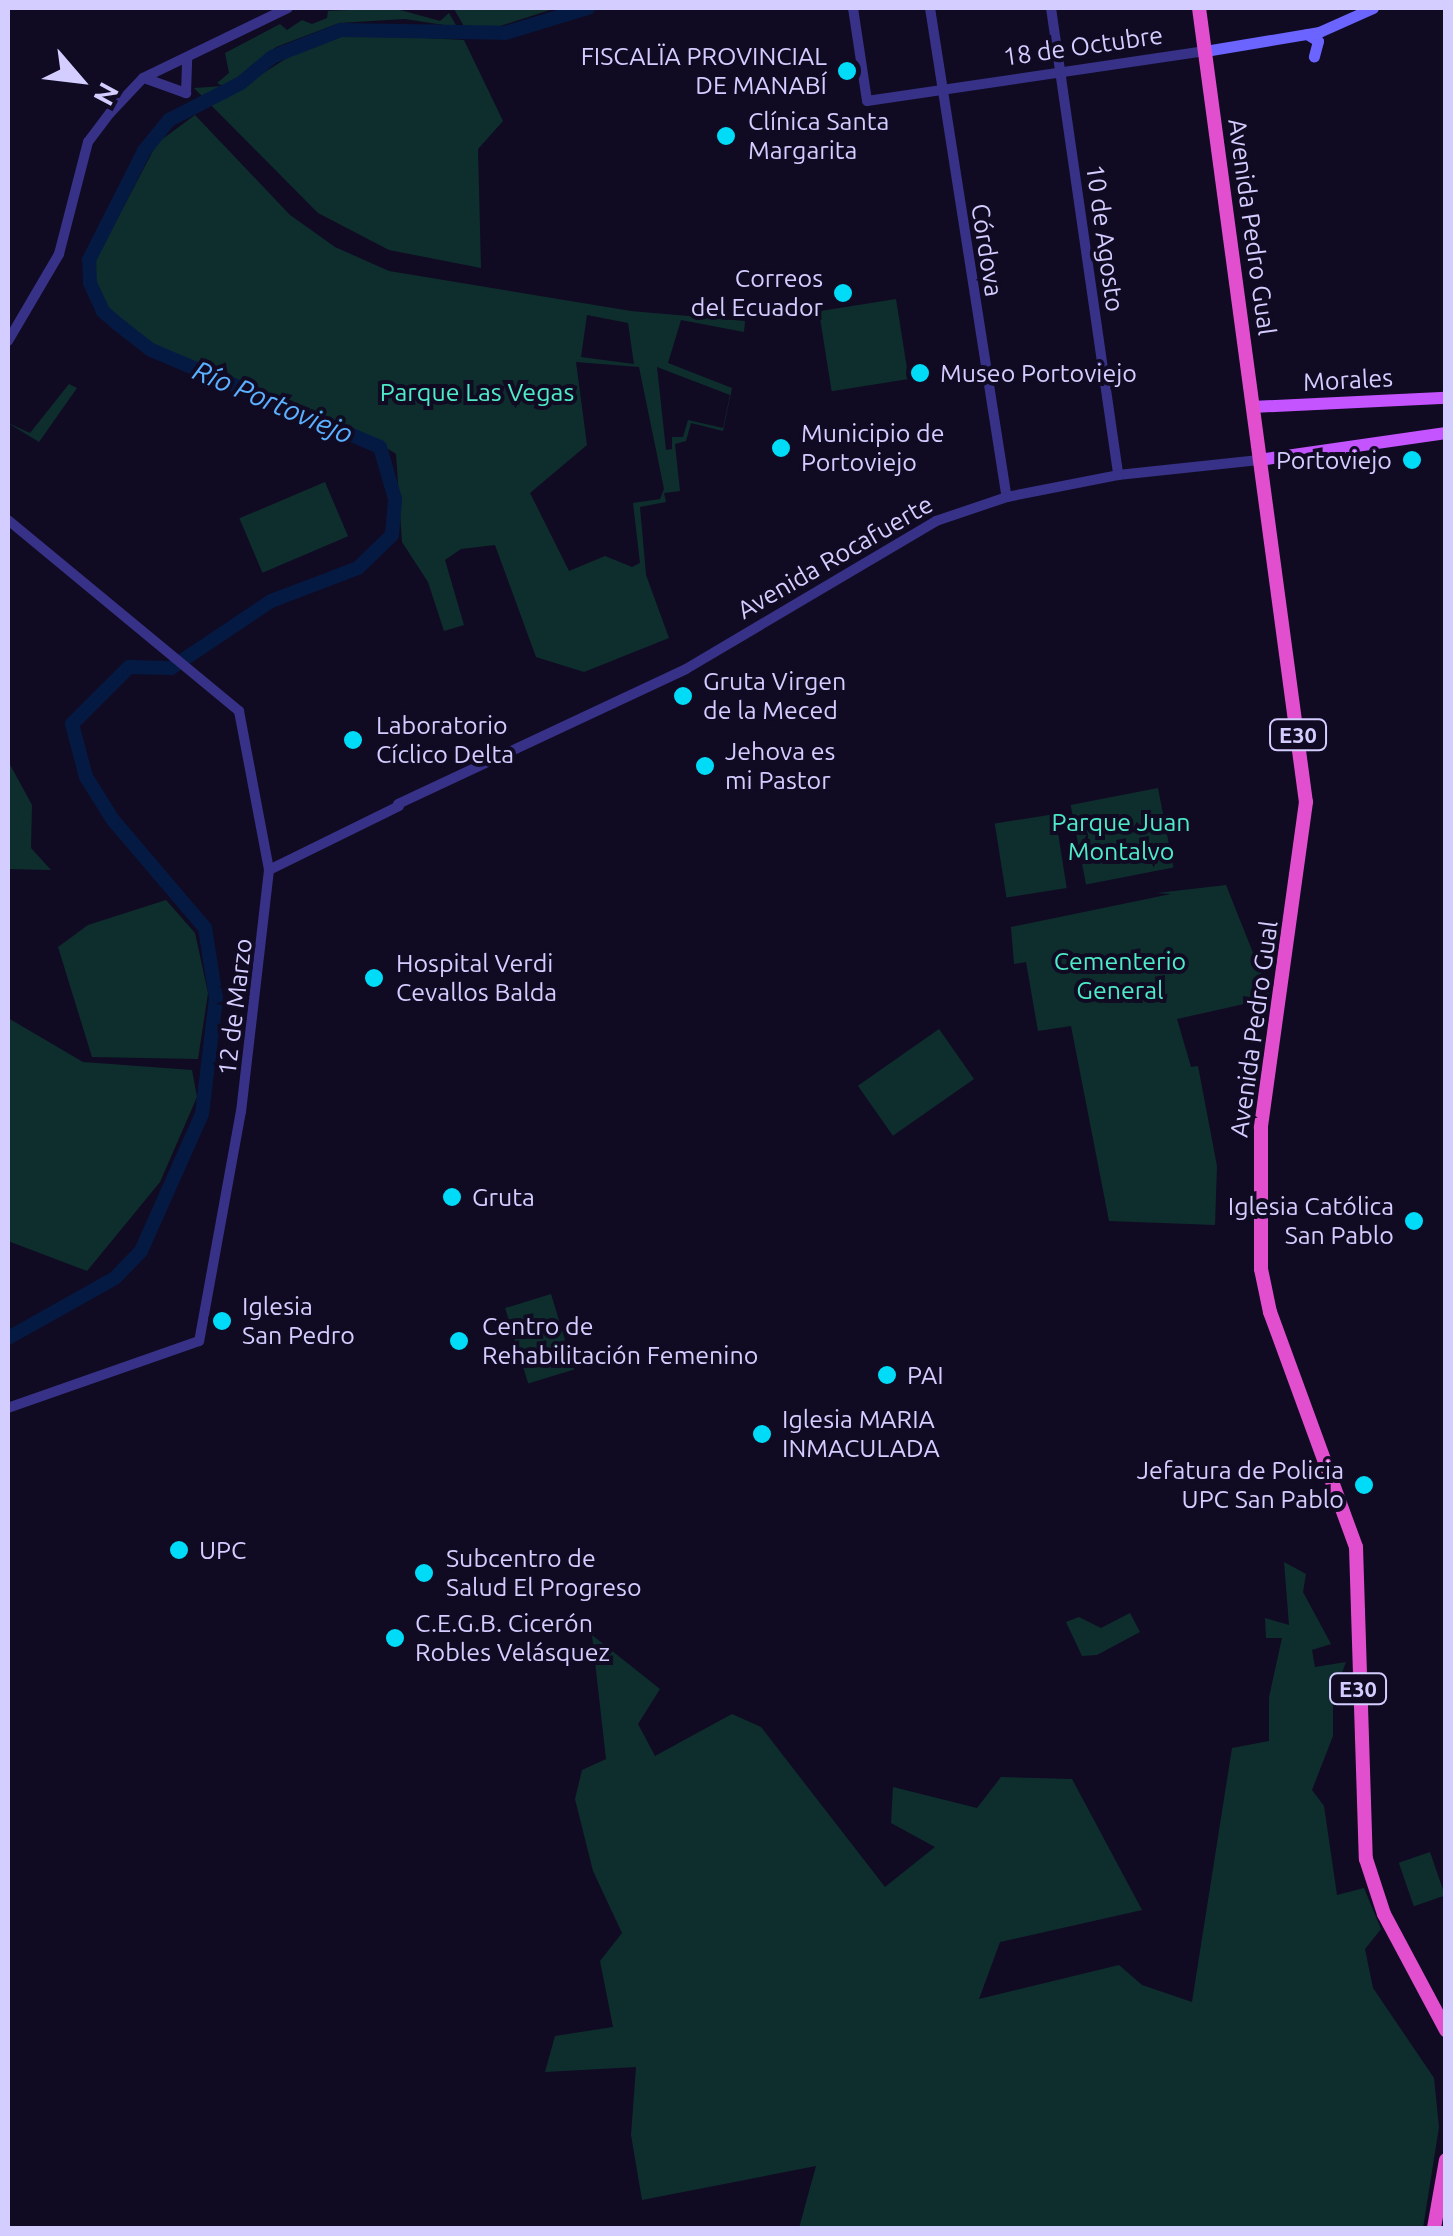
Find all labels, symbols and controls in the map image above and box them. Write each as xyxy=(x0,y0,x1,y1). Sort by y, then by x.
street label: 18 de Octubre xyxy=(1001,20,1165,72)
north arrow xyxy=(30,30,130,130)
place label: FISCALÏA PROVINCIAL DE MANABÍ xyxy=(581,42,827,101)
marker: FISCALÏA PROVINCIAL DE MANABÍ xyxy=(836,60,858,82)
text: N xyxy=(88,78,126,111)
place label: Clínica Santa Margarita xyxy=(748,107,889,166)
street label: Avenida Pedro Gual xyxy=(1222,117,1282,337)
marker: Clínica Santa Margarita xyxy=(713,123,739,149)
street label: 10 de Agosto xyxy=(1080,162,1130,314)
street label: Córdova xyxy=(965,201,1009,299)
place label: Correos del Ecuador xyxy=(691,264,823,323)
marker: Correos del Ecuador xyxy=(832,282,854,304)
water label: Río Portoviejo xyxy=(188,353,358,451)
place label: Museo Portoviejo xyxy=(940,358,1137,388)
marker: Museo Portoviejo xyxy=(909,362,931,384)
street label: Morales xyxy=(1302,363,1394,397)
park label: Parque Las Vegas xyxy=(380,377,574,407)
place label: Municipio de Portoviejo xyxy=(801,419,945,478)
marker: Municipio de Portoviejo xyxy=(770,437,792,459)
place label: Portoviejo xyxy=(1276,445,1392,475)
marker: Portoviejo xyxy=(1401,449,1423,471)
street label: Avenida Rocafuerte xyxy=(732,489,938,625)
place label: Gruta Virgen de la Meced xyxy=(703,667,846,726)
marker: Gruta Virgen de la Meced xyxy=(672,685,694,707)
place label: Laboratorio Cíclico Delta xyxy=(376,711,514,770)
road number: E30 xyxy=(1268,718,1328,752)
marker: Laboratorio Cíclico Delta xyxy=(340,727,366,753)
place label: Jehova es mi Pastor xyxy=(725,737,835,796)
marker: Jehova es mi Pastor xyxy=(694,755,716,777)
park label: Parque Juan Montalvo xyxy=(1051,808,1191,867)
street label: Avenida Pedro Gual xyxy=(1224,919,1284,1139)
street label: 12 de Marzo xyxy=(212,937,258,1077)
park label: Cementerio General xyxy=(1054,947,1186,1006)
place label: Hospital Verdi Cevallos Balda xyxy=(396,949,557,1008)
marker: Hospital Verdi Cevallos Balda xyxy=(361,965,387,991)
place label: Gruta xyxy=(472,1182,535,1212)
marker: Gruta xyxy=(441,1186,463,1208)
place label: Iglesia Católica San Pablo xyxy=(1228,1192,1394,1251)
marker: Iglesia Católica San Pablo xyxy=(1403,1210,1425,1232)
place label: Iglesia San Pedro xyxy=(242,1292,355,1351)
marker: Iglesia San Pedro xyxy=(211,1310,233,1332)
place label: Centro de Rehabilitación Femenino xyxy=(482,1312,758,1371)
marker: Centro de Rehabilitación Femenino xyxy=(446,1328,472,1354)
place label: PAI xyxy=(907,1360,944,1390)
marker: PAI xyxy=(876,1364,898,1386)
place label: Iglesia MARIA INMACULADA xyxy=(782,1405,940,1464)
marker: Iglesia MARIA INMACULADA xyxy=(751,1423,773,1445)
place label: Jefatura de Policia UPC San Pablo xyxy=(1137,1456,1344,1515)
marker: Jefatura de Policia UPC San Pablo xyxy=(1353,1474,1375,1496)
place label: UPC xyxy=(199,1535,246,1565)
marker: UPC xyxy=(168,1539,190,1561)
place label: Subcentro de Salud El Progreso xyxy=(446,1544,642,1603)
marker: Subcentro de Salud El Progreso xyxy=(411,1560,437,1586)
place label: C.E.G.B. Cicerón Robles Velásquez xyxy=(415,1609,610,1668)
marker: C.E.G.B. Cicerón Robles Velásquez xyxy=(384,1627,406,1649)
road number: E30 xyxy=(1328,1672,1388,1706)

